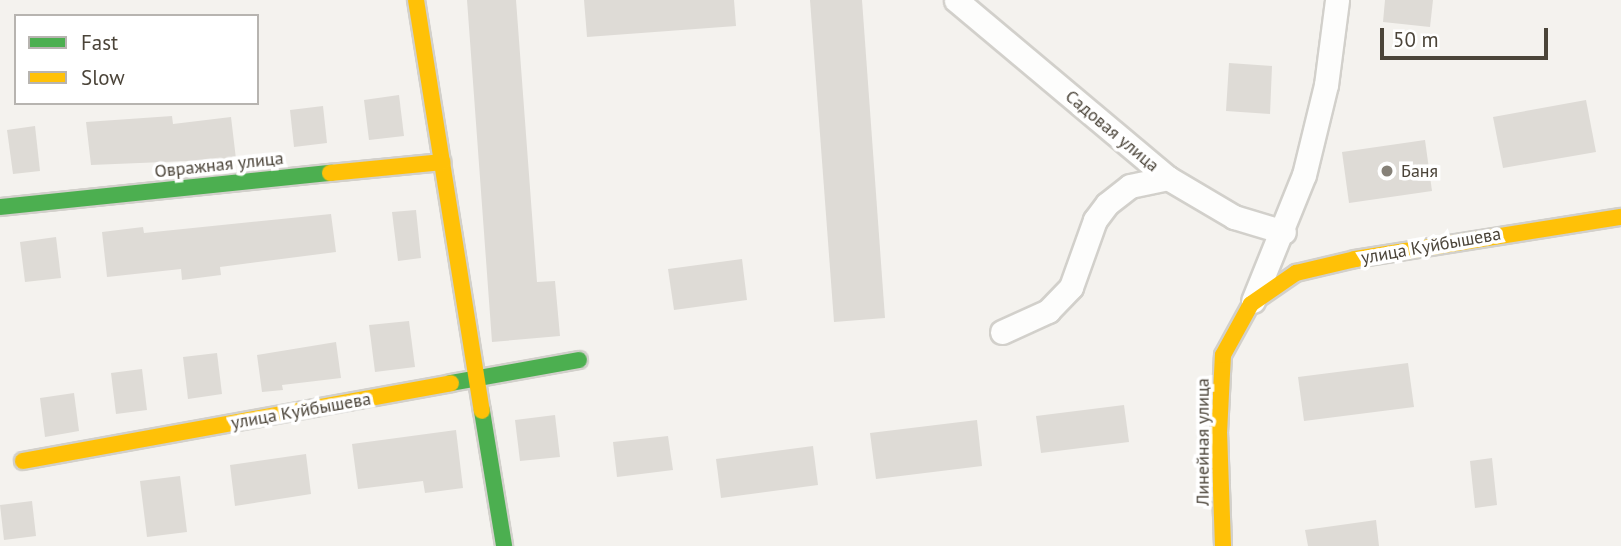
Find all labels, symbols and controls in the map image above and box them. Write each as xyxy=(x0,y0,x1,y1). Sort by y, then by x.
legend xyxy=(14,14,259,105)
scale bar xyxy=(1383,14,1551,58)
text: 50 m xyxy=(1393,26,1439,53)
text: Fast xyxy=(81,29,118,56)
text: Slow xyxy=(81,64,125,91)
street label: Садовая улица xyxy=(1061,86,1163,176)
street label: Овражная улица xyxy=(153,147,285,183)
place label: Баня xyxy=(1401,160,1438,182)
marker: Баня xyxy=(1379,163,1395,179)
street label: улица Куйбышева xyxy=(1359,223,1503,269)
street label: Линейная улица xyxy=(1192,378,1214,506)
street label: улица Куйбышева xyxy=(229,388,373,434)

